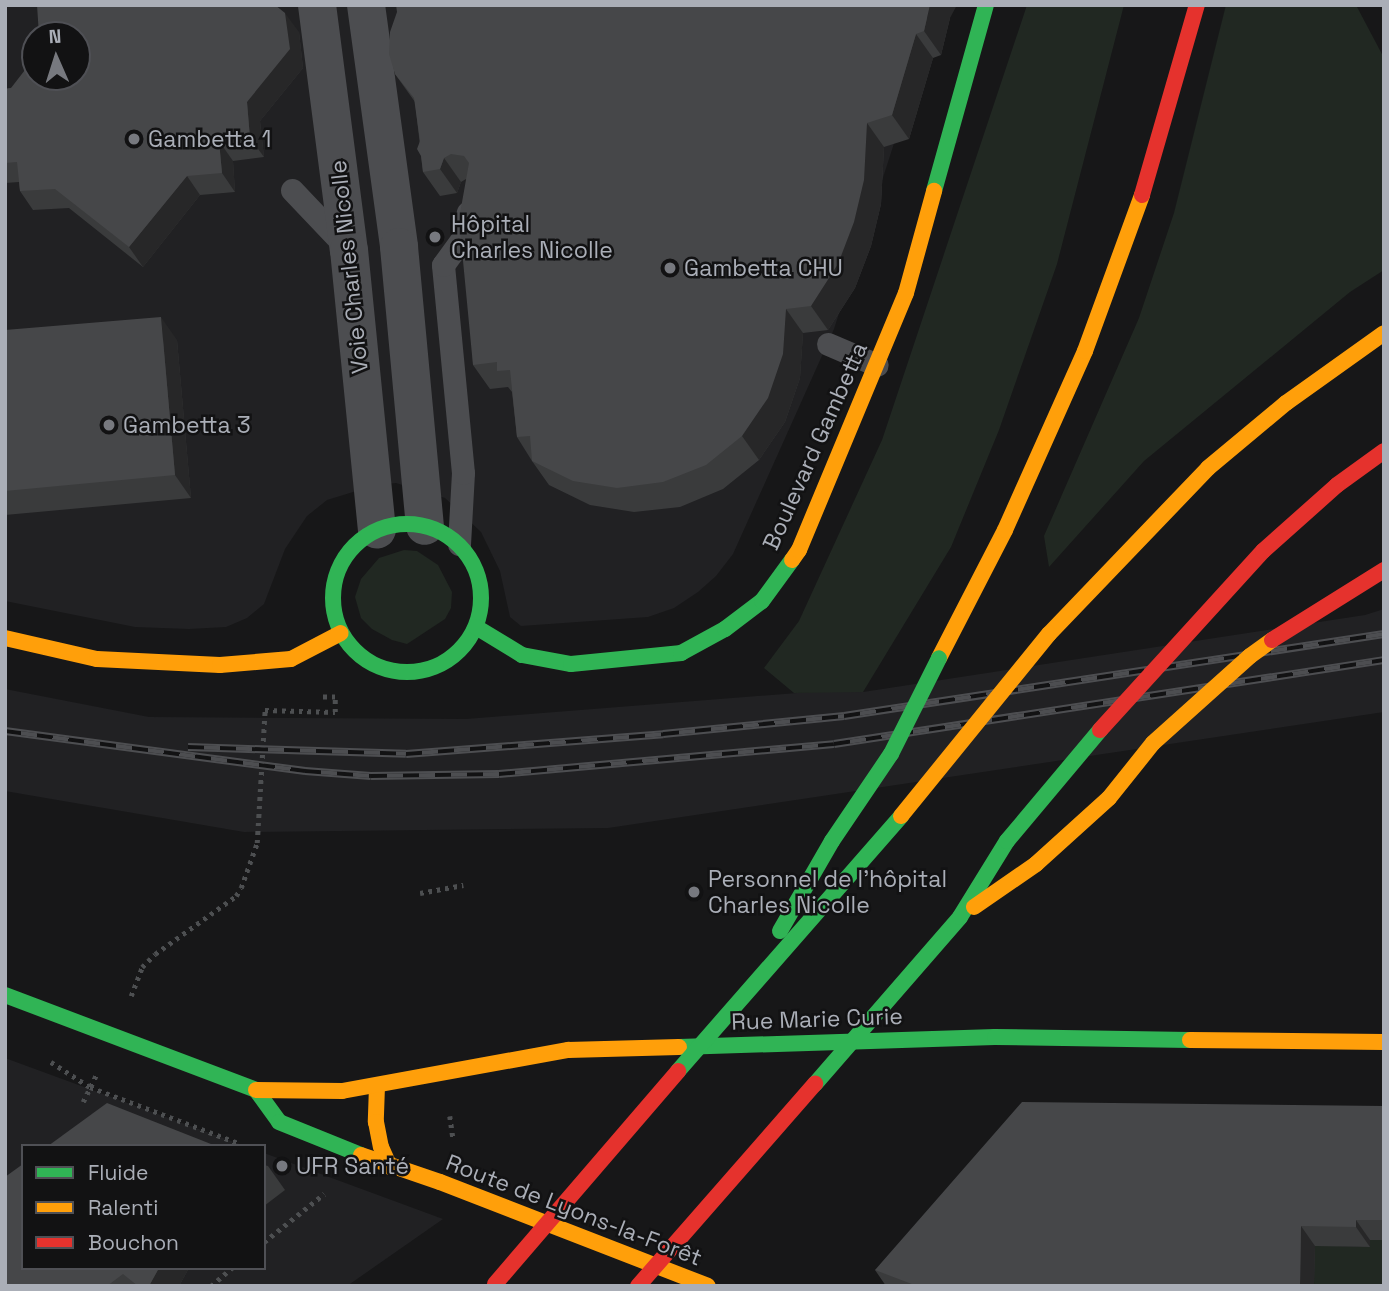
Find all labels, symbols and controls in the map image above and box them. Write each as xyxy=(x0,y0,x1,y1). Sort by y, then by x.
north arrow xyxy=(21,21,91,91)
text: N xyxy=(48,24,62,49)
place label: Gambetta 1 xyxy=(148,125,271,153)
marker: Gambetta 1 xyxy=(126,131,142,147)
street label: Voie Charles Nicolle xyxy=(324,159,374,375)
place label: Hôpital Charles Nicolle xyxy=(451,210,613,264)
marker: Hôpital Charles Nicolle xyxy=(425,227,445,247)
place label: Gambetta CHU xyxy=(684,254,843,282)
marker: Gambetta CHU xyxy=(662,260,678,276)
street label: Boulevard Gambetta xyxy=(757,338,873,554)
place label: Gambetta 3 xyxy=(123,411,251,439)
marker: Gambetta 3 xyxy=(101,417,117,433)
place label: Personnel de l'hôpital Charles Nicolle xyxy=(708,865,947,919)
marker: Personnel de l'hôpital Charles Nicolle xyxy=(686,884,702,900)
street label: Rue Marie Curie xyxy=(731,1002,903,1036)
legend xyxy=(21,1144,266,1270)
street label: Route de Lyons-la-Forêt xyxy=(442,1148,706,1272)
place label: UFR Santé xyxy=(296,1152,409,1180)
marker: UFR Santé xyxy=(274,1158,290,1174)
text: Fluide xyxy=(88,1159,148,1186)
text: Ralenti xyxy=(88,1194,158,1221)
text: Bouchon xyxy=(88,1229,179,1256)

